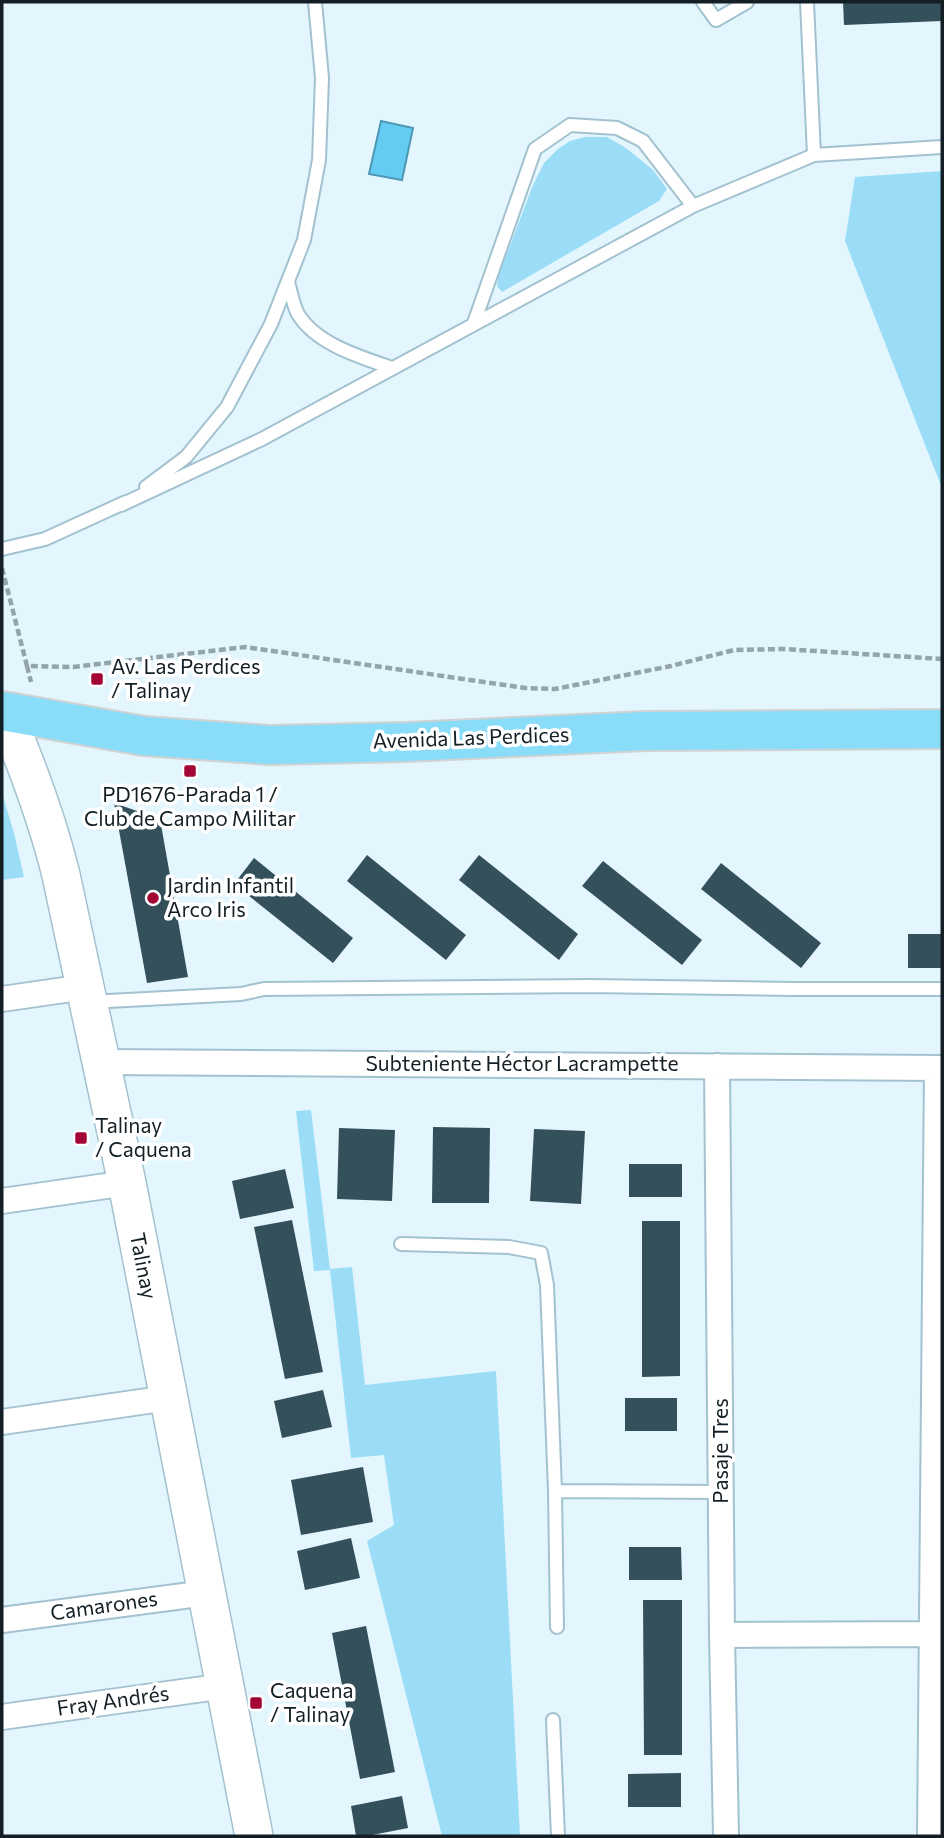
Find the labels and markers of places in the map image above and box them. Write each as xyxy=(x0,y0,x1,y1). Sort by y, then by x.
place label: Av. Las Perdices / Talinay xyxy=(111,653,260,702)
marker: Av. Las Perdices / Talinay xyxy=(89,671,105,687)
marker: PD1676-Parada 1 / Club de Campo Militar xyxy=(182,763,198,779)
place label: PD1676-Parada 1 / Club de Campo Militar xyxy=(84,781,296,830)
place label: Jardin Infantil Arco Iris xyxy=(167,872,294,921)
marker: Jardin Infantil Arco Iris xyxy=(145,890,161,906)
place label: Talinay / Caquena xyxy=(95,1112,192,1161)
marker: Talinay / Caquena xyxy=(73,1130,89,1146)
place label: Caquena / Talinay xyxy=(270,1677,353,1726)
marker: Caquena / Talinay xyxy=(248,1695,264,1711)

